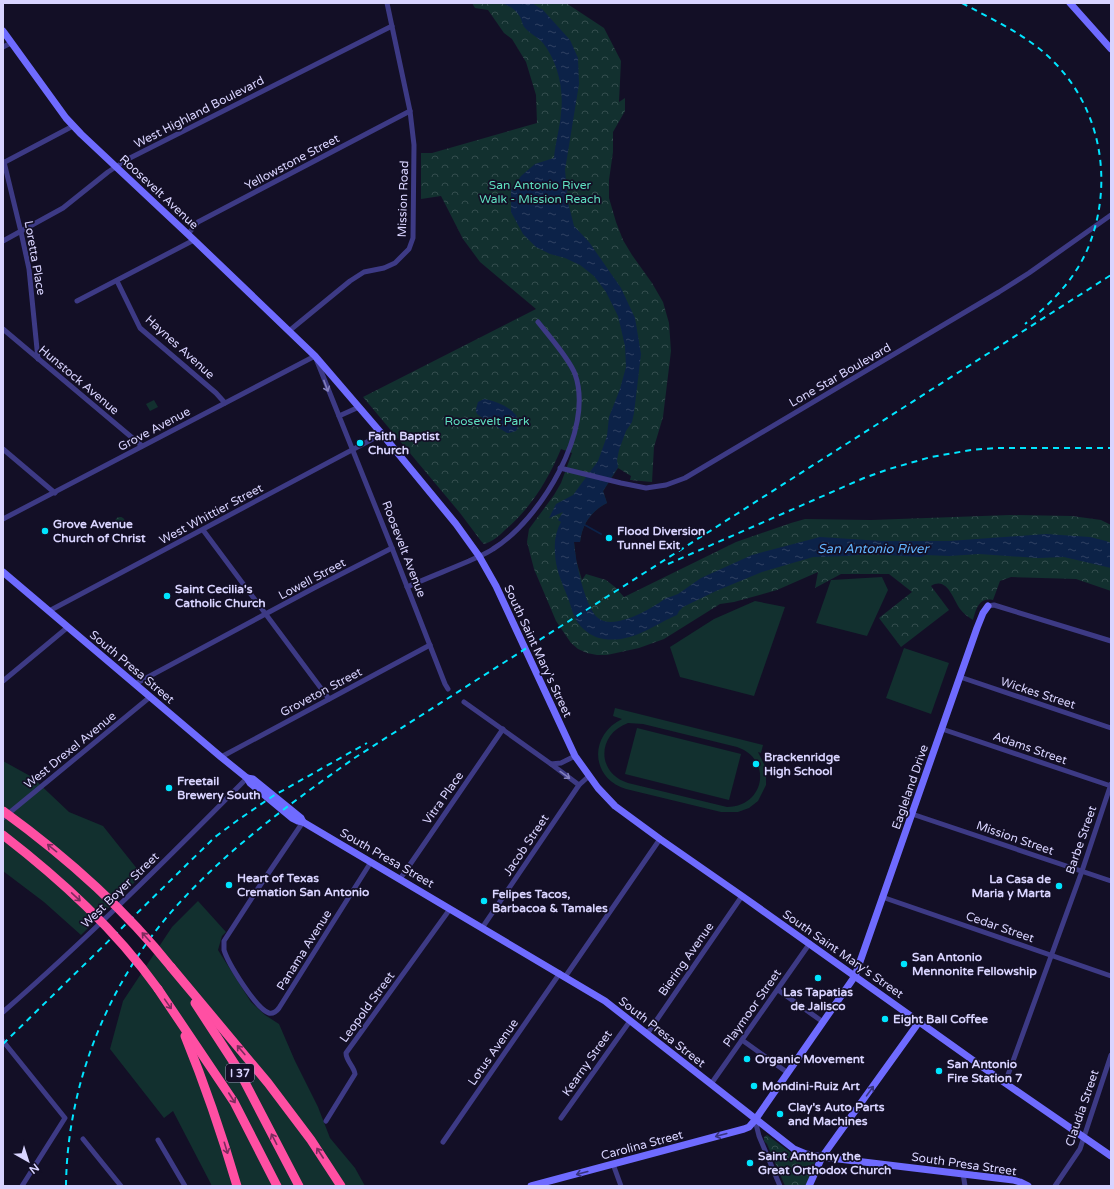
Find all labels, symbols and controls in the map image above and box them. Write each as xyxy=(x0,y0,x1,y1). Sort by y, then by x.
street label: West Highland Boulevard xyxy=(132,73,266,151)
street label: Yellowstone Street xyxy=(242,131,342,193)
street label: Roosevelt Avenue xyxy=(117,152,201,232)
street label: Mission Road xyxy=(395,160,411,238)
park label: San Antonio River Walk - Mission Reach xyxy=(479,178,601,206)
street label: Loretta Place xyxy=(22,220,48,296)
street label: Haynes Avenue xyxy=(143,312,218,382)
street label: Lone Star Boulevard xyxy=(787,340,893,410)
street label: Hunstock Avenue xyxy=(36,342,122,418)
one-way arrow xyxy=(323,380,331,392)
street label: Grove Avenue xyxy=(115,404,193,454)
park label: Roosevelt Park xyxy=(444,414,530,428)
place label: Faith Baptist Church xyxy=(368,429,440,457)
marker: Faith Baptist Church xyxy=(355,438,365,448)
street label: West Whittier Street xyxy=(157,481,266,547)
street label: Roosevelt Avenue xyxy=(379,499,429,599)
place label: Grove Avenue Church of Christ xyxy=(53,517,146,545)
place label: Flood Diversion Tunnel Exit xyxy=(616,524,705,552)
marker: Grove Avenue Church of Christ xyxy=(40,526,50,536)
marker: Flood Diversion Tunnel Exit xyxy=(604,533,614,543)
water label: San Antonio River xyxy=(818,541,930,557)
street label: Lowell Street xyxy=(276,555,348,602)
place label: Saint Cecilia's Catholic Church xyxy=(175,582,266,610)
street label: South Saint Mary's Street xyxy=(501,583,575,720)
marker: Saint Cecilia's Catholic Church xyxy=(162,591,172,601)
street label: South Presa Street xyxy=(87,628,177,707)
street label: Groveton Street xyxy=(278,664,365,719)
street label: Wickes Street xyxy=(999,674,1078,712)
street label: West Drexel Avenue xyxy=(21,709,119,791)
street label: Adams Street xyxy=(991,729,1069,767)
street label: Eagleland Drive xyxy=(889,742,931,831)
place label: Brackenridge High School xyxy=(764,750,840,779)
marker: Brackenridge High School xyxy=(751,759,761,769)
street label: Vitra Place xyxy=(420,769,466,827)
one-way arrow xyxy=(559,771,570,779)
place label: Freetail Brewery South xyxy=(177,774,261,803)
marker: Freetail Brewery South xyxy=(164,783,174,793)
street label: Barbe Street xyxy=(1063,804,1099,876)
street label: Jacob Street xyxy=(500,811,552,878)
street label: Mission Street xyxy=(974,818,1056,858)
street label: South Presa Street xyxy=(338,825,437,891)
one-way arrow xyxy=(46,843,57,852)
street label: West Boyer Street xyxy=(78,849,162,931)
place label: Heart of Texas Cremation San Antonio xyxy=(237,871,369,899)
place label: La Casa de Maria y Marta xyxy=(971,872,1051,901)
marker: Heart of Texas Cremation San Antonio xyxy=(224,880,234,890)
marker: La Casa de Maria y Marta xyxy=(1054,881,1064,891)
place label: Felipes Tacos, Barbacoa & Tamales xyxy=(492,887,608,915)
one-way arrow xyxy=(70,892,81,901)
marker: Felipes Tacos, Barbacoa & Tamales xyxy=(479,896,489,906)
street label: Panama Avenue xyxy=(274,907,335,993)
street label: South Saint Mary's Street xyxy=(780,907,906,1001)
street label: Cedar Street xyxy=(964,909,1036,945)
street label: Biering Avenue xyxy=(655,919,717,998)
one-way arrow xyxy=(141,932,150,942)
place label: San Antonio Mennonite Fellowship xyxy=(912,950,1037,979)
marker: San Antonio Mennonite Fellowship xyxy=(899,959,909,969)
street label: Playmoor Street xyxy=(720,966,784,1050)
street label: Leopold Street xyxy=(337,969,398,1045)
marker: Las Tapatias de Jalisco xyxy=(813,973,823,983)
place label: Las Tapatias de Jalisco xyxy=(783,985,853,1013)
street label: South Presa Street xyxy=(616,994,708,1070)
one-way arrow xyxy=(164,999,172,1010)
place label: Eight Ball Coffee xyxy=(893,1012,988,1027)
marker: Eight Ball Coffee xyxy=(880,1014,890,1024)
street label: Lotus Avenue xyxy=(465,1016,521,1088)
street label: Kearny Street xyxy=(559,1027,615,1099)
one-way arrow xyxy=(236,1045,245,1056)
place label: Organic Movement xyxy=(755,1052,865,1067)
marker: Organic Movement xyxy=(742,1054,752,1064)
place label: San Antonio Fire Station 7 xyxy=(947,1057,1023,1085)
road number: I 37 xyxy=(226,1064,254,1082)
marker: San Antonio Fire Station 7 xyxy=(934,1066,944,1076)
street label: Claudia Street xyxy=(1062,1067,1102,1148)
place label: Mondini-Ruiz Art xyxy=(762,1079,860,1093)
marker: Mondini-Ruiz Art xyxy=(749,1081,759,1091)
one-way arrow xyxy=(865,1086,874,1097)
one-way arrow xyxy=(228,1092,236,1103)
place label: Clay's Auto Parts and Machines xyxy=(788,1100,885,1128)
marker: Clay's Auto Parts and Machines xyxy=(775,1109,785,1119)
street label: Carolina Street xyxy=(599,1127,685,1163)
one-way arrow xyxy=(714,1132,727,1140)
one-way arrow xyxy=(270,1133,277,1145)
north arrow xyxy=(8,1141,48,1181)
one-way arrow xyxy=(223,1141,230,1154)
one-way arrow xyxy=(316,1148,324,1159)
place label: Saint Anthony the Great Orthodox Church xyxy=(758,1149,891,1177)
street label: South Presa Street xyxy=(910,1150,1018,1178)
marker: Saint Anthony the Great Orthodox Church xyxy=(745,1158,755,1168)
text: N xyxy=(26,1161,42,1176)
one-way arrow xyxy=(575,1169,588,1177)

